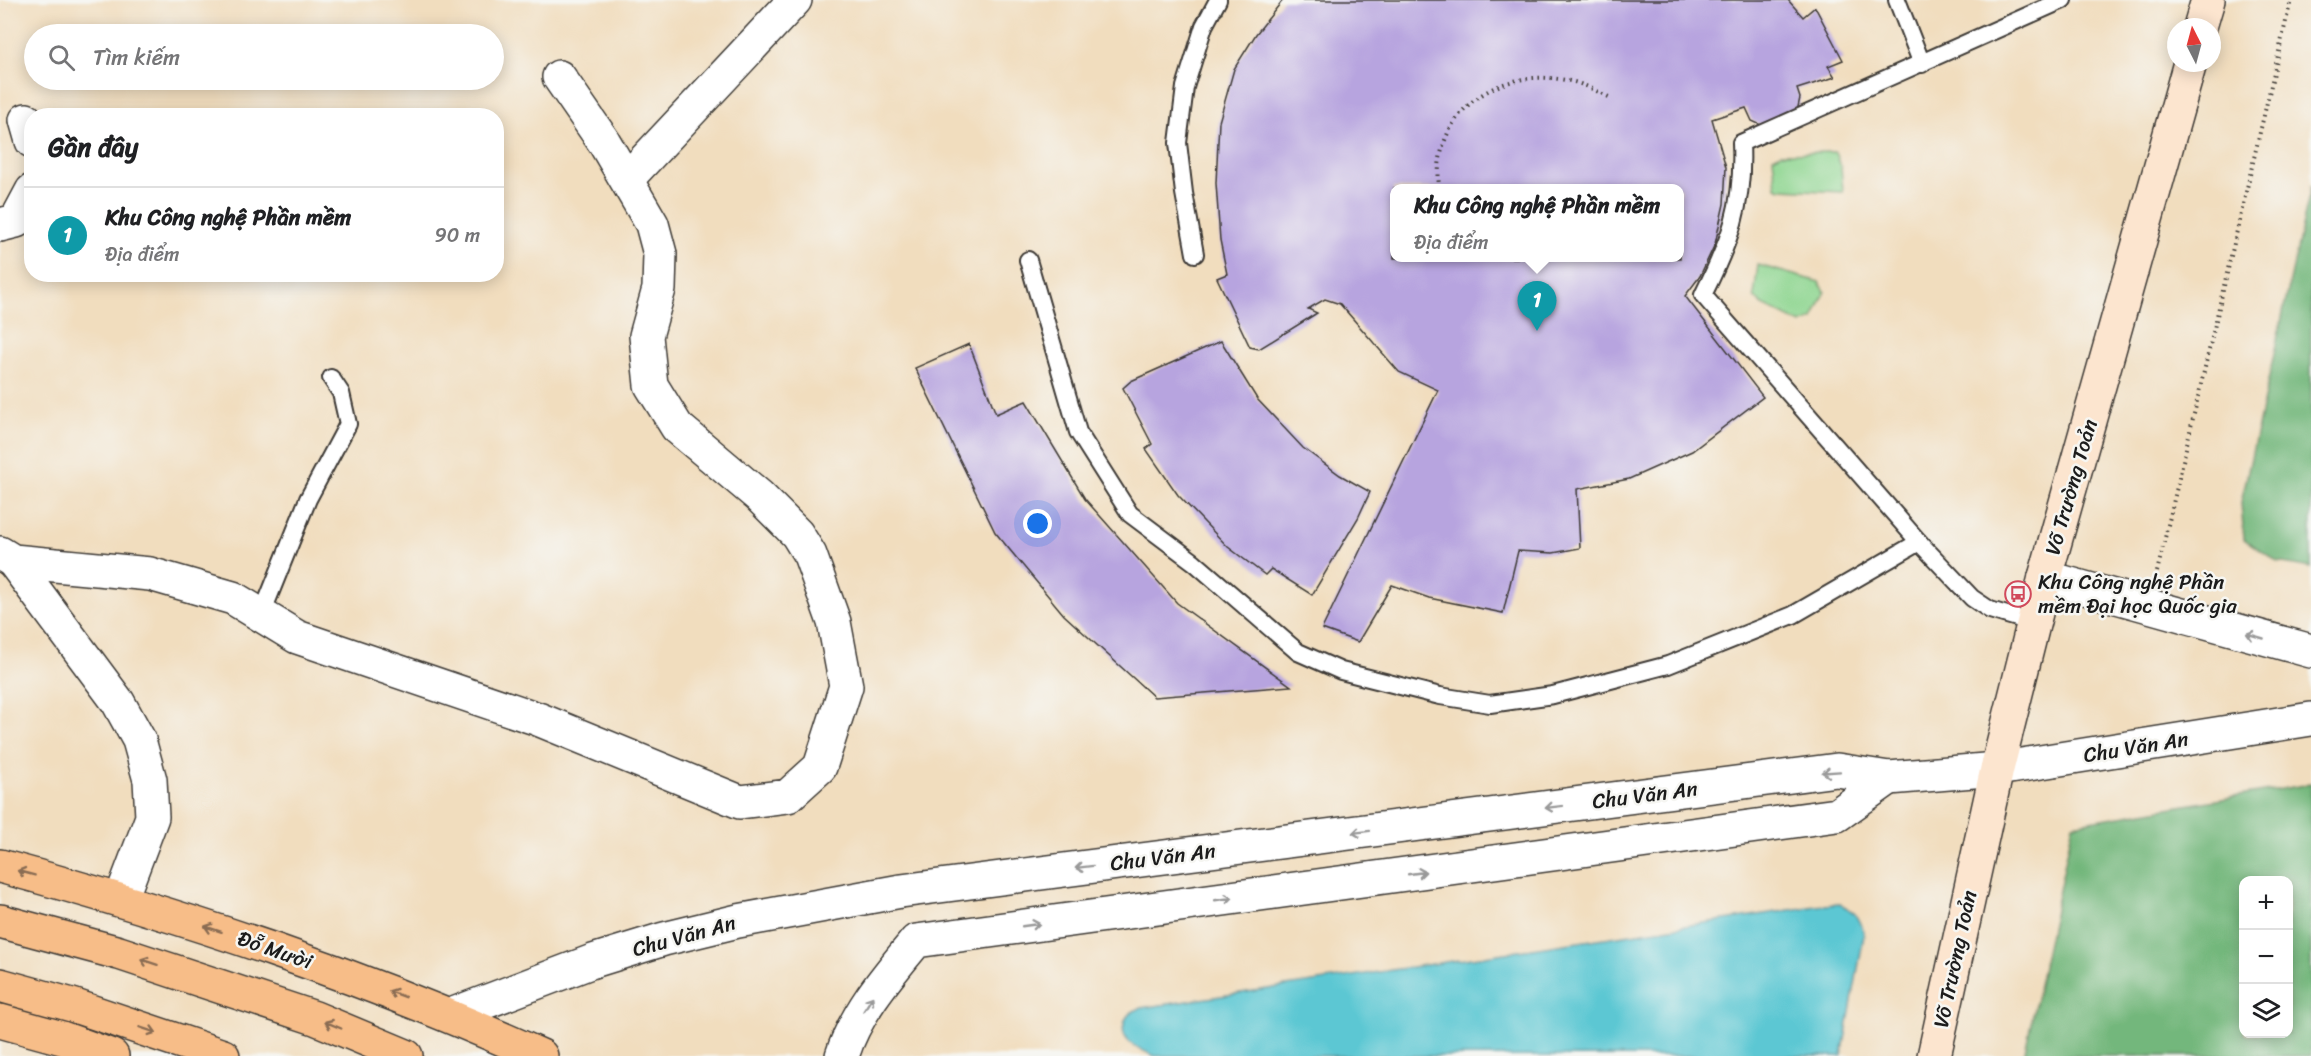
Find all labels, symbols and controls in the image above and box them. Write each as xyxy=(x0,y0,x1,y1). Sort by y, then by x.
north arrow xyxy=(2167,18,2221,72)
search box xyxy=(24,24,504,90)
text: Tìm kiếm xyxy=(93,38,180,77)
icon: search xyxy=(45,41,78,74)
text: Gần đây xyxy=(48,124,138,170)
popup xyxy=(1390,184,1684,262)
text: Khu Công nghệ Phần mềm xyxy=(1414,186,1660,225)
text: Khu Công nghệ Phần mềm xyxy=(105,198,351,237)
text: 1 xyxy=(63,218,72,253)
text: 90 m xyxy=(435,218,480,253)
text: Địa điểm xyxy=(1414,225,1488,260)
text: Địa điểm xyxy=(105,237,179,272)
pin: 1 xyxy=(1518,282,1556,331)
street label: Võ Trường Toản xyxy=(2033,415,2109,559)
your location xyxy=(1023,509,1052,538)
place label: Khu Công nghệ Phần mềm Đại học Quốc gia xyxy=(2038,563,2237,625)
bus stop icon: Khu Công nghệ Phần mềm Đại học Quốc gia xyxy=(2003,579,2033,609)
one-way arrow xyxy=(2245,630,2264,641)
street label: Chu Văn An xyxy=(2081,720,2191,774)
one-way arrow xyxy=(1822,766,1841,777)
street label: Chu Văn An xyxy=(1590,770,1700,820)
one-way arrow xyxy=(1545,801,1565,812)
one-way arrow xyxy=(1351,826,1371,837)
street label: Chu Văn An xyxy=(1108,832,1218,882)
one-way arrow xyxy=(1075,862,1095,873)
one-way arrow xyxy=(17,867,36,878)
one-way arrow xyxy=(1407,867,1426,878)
map controls xyxy=(2239,876,2293,1038)
button: + xyxy=(2239,876,2293,930)
street label: Võ Trường Toản xyxy=(1922,887,1988,1031)
one-way arrow xyxy=(1213,893,1233,904)
street label: Chu Văn An xyxy=(628,904,740,968)
street label: Đỗ Mười xyxy=(232,919,319,981)
one-way arrow xyxy=(1020,920,1040,931)
one-way arrow xyxy=(204,923,223,934)
button: − xyxy=(2239,930,2293,984)
one-way arrow xyxy=(140,956,158,967)
button: layers xyxy=(2239,984,2293,1038)
one-way arrow xyxy=(388,988,407,999)
one-way arrow xyxy=(863,996,875,1013)
one-way arrow xyxy=(324,1019,343,1030)
one-way arrow xyxy=(138,1026,157,1037)

